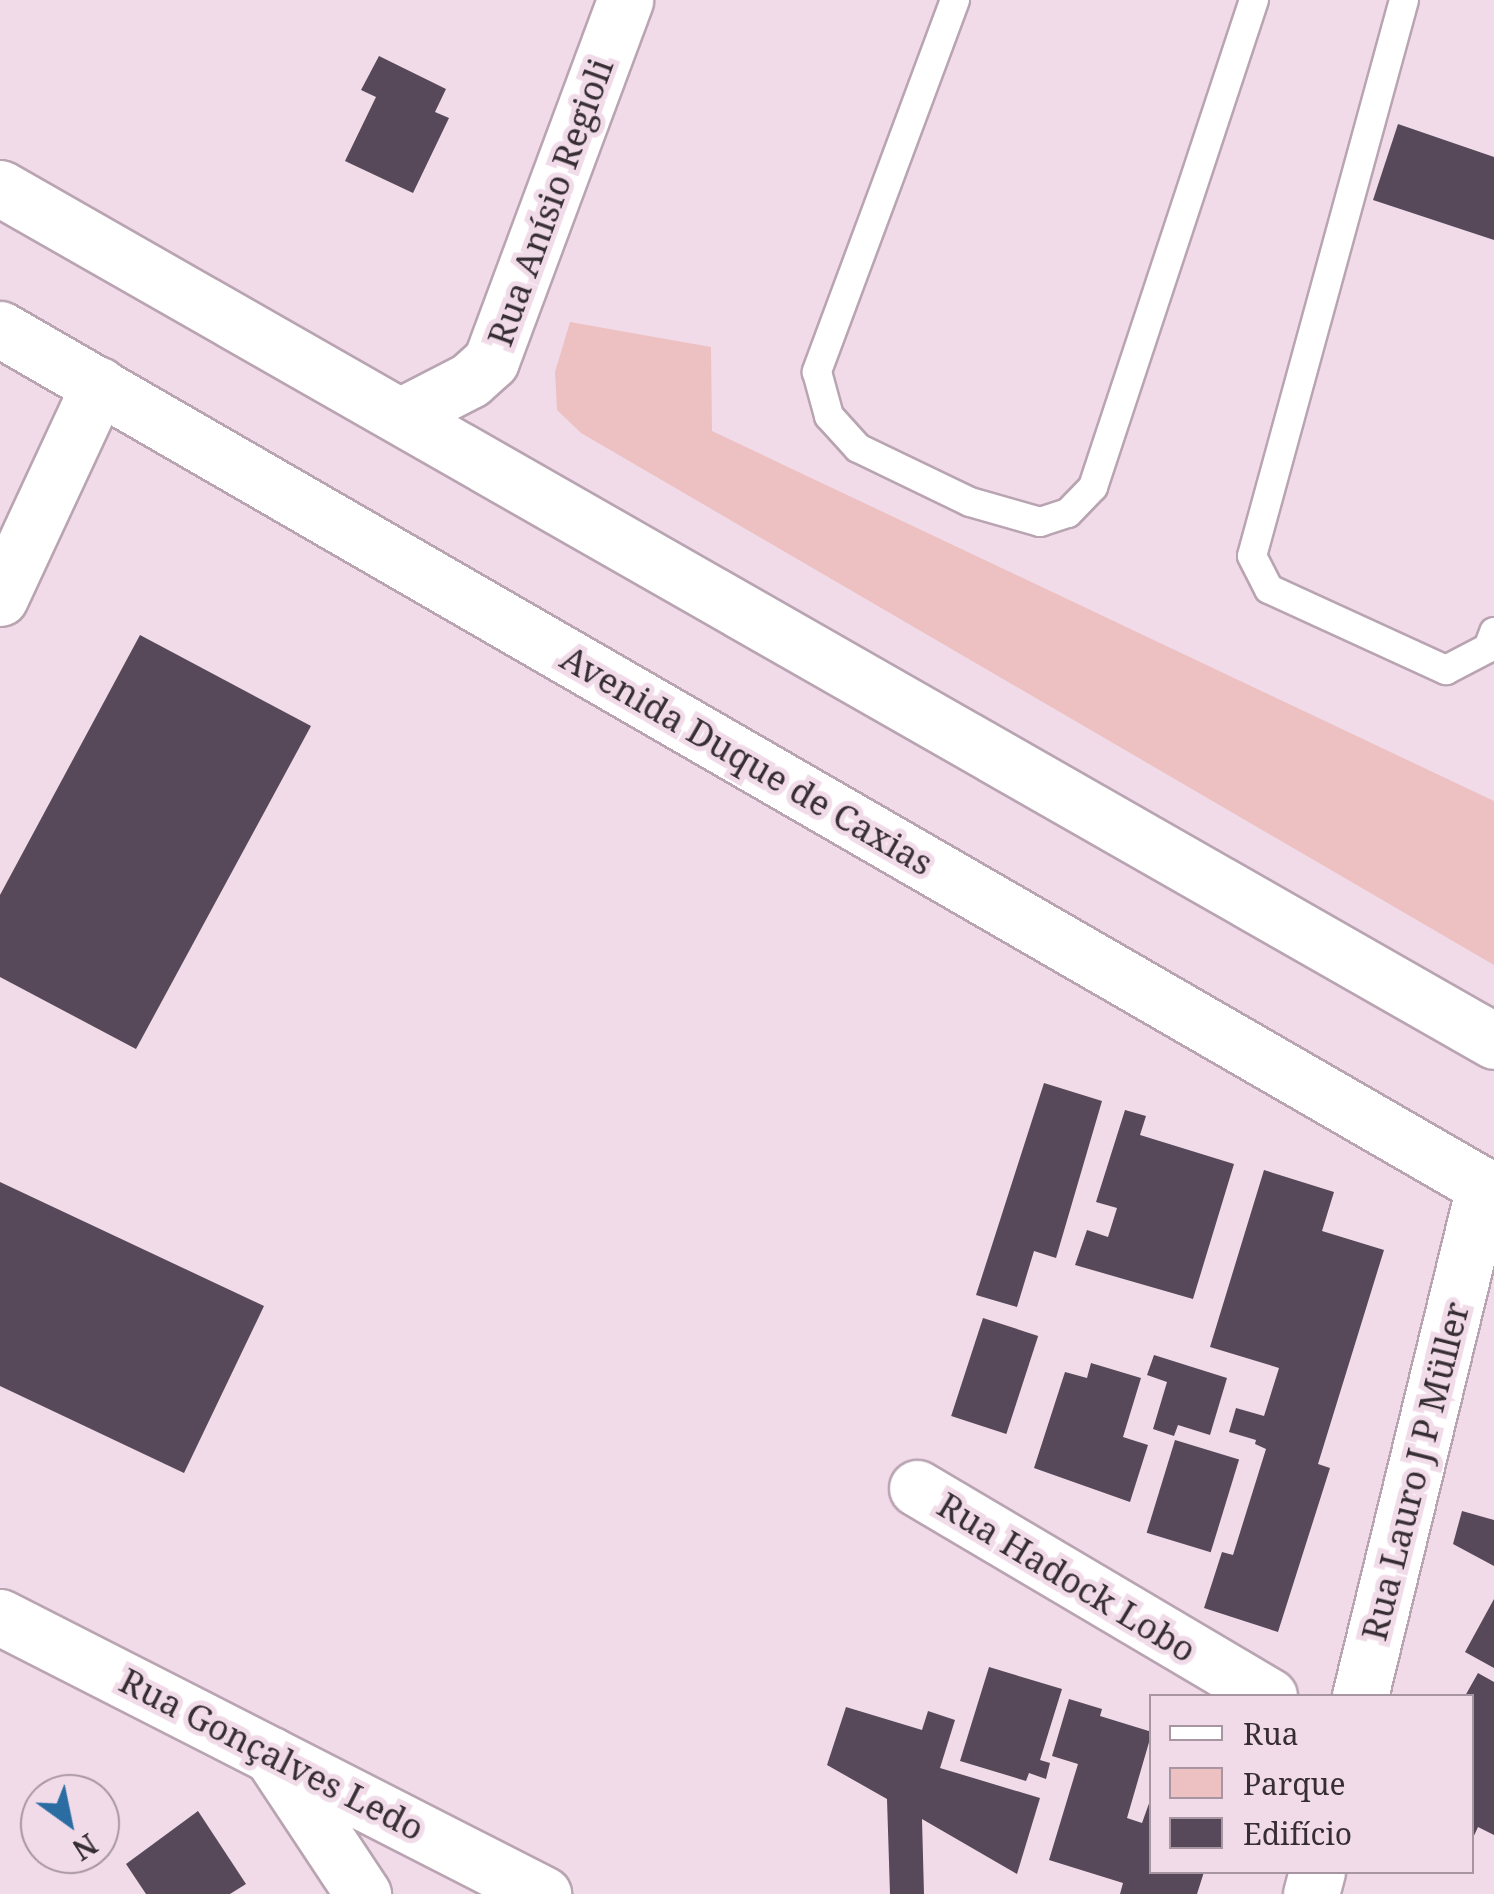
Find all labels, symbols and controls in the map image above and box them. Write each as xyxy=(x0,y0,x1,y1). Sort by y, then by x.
street label: Rua Anísio Regioli xyxy=(479,53,621,351)
street label: Avenida Duque de Caxias xyxy=(554,636,940,884)
street label: Rua Lauro J P Müller xyxy=(1353,1297,1477,1645)
street label: Rua Hadock Lobo xyxy=(930,1483,1204,1671)
street label: Rua Gonçalves Ledo xyxy=(113,1659,431,1849)
legend xyxy=(1149,1694,1474,1874)
text: Rua xyxy=(1243,1713,1299,1754)
text: Parque xyxy=(1243,1763,1346,1804)
north arrow xyxy=(20,1774,120,1874)
text: Edifício xyxy=(1243,1813,1352,1854)
text: N xyxy=(66,1826,105,1869)

